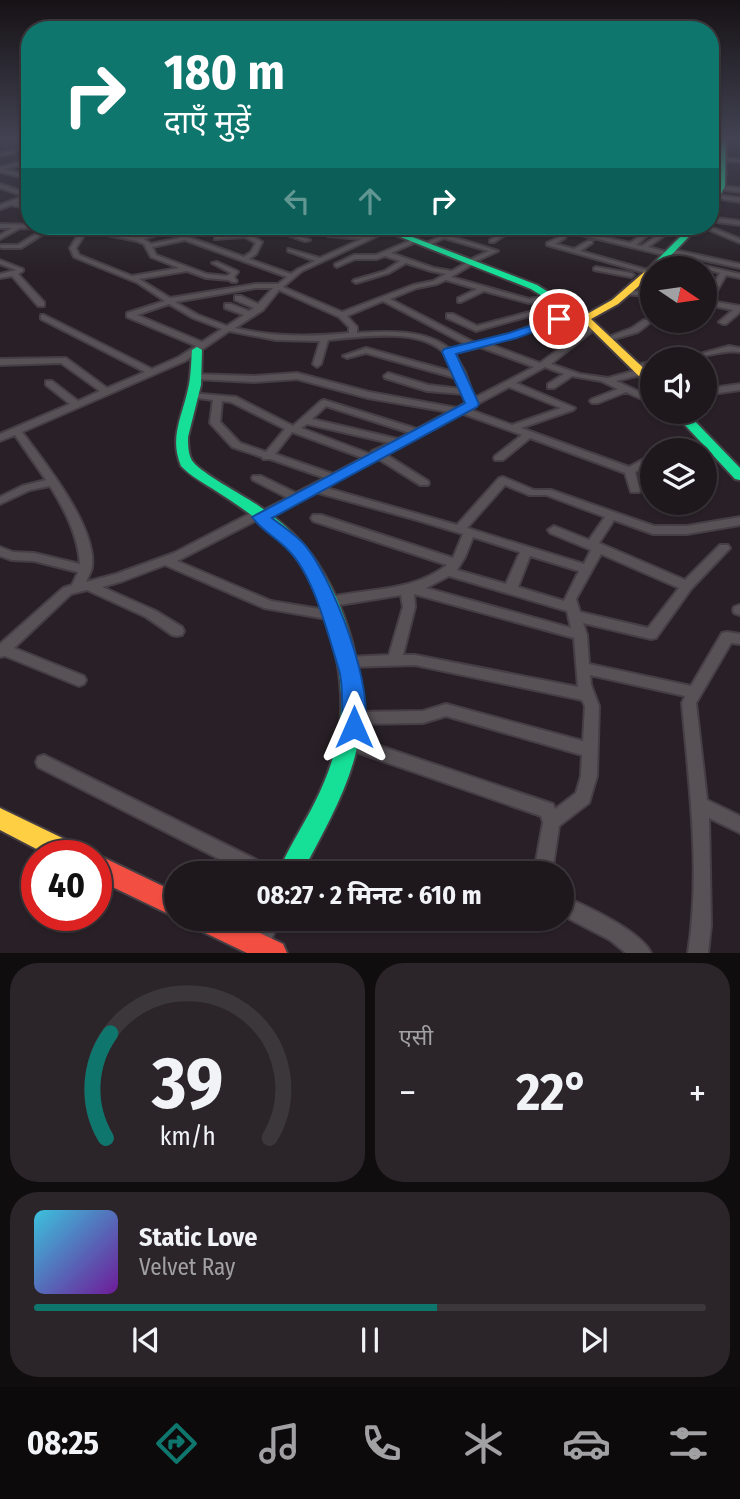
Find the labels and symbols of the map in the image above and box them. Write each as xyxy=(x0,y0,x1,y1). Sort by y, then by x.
north arrow xyxy=(640,256,718,332)
pin xyxy=(529,289,589,349)
position arrow xyxy=(317,690,391,764)
speed limit sign: 40 xyxy=(21,840,112,931)

